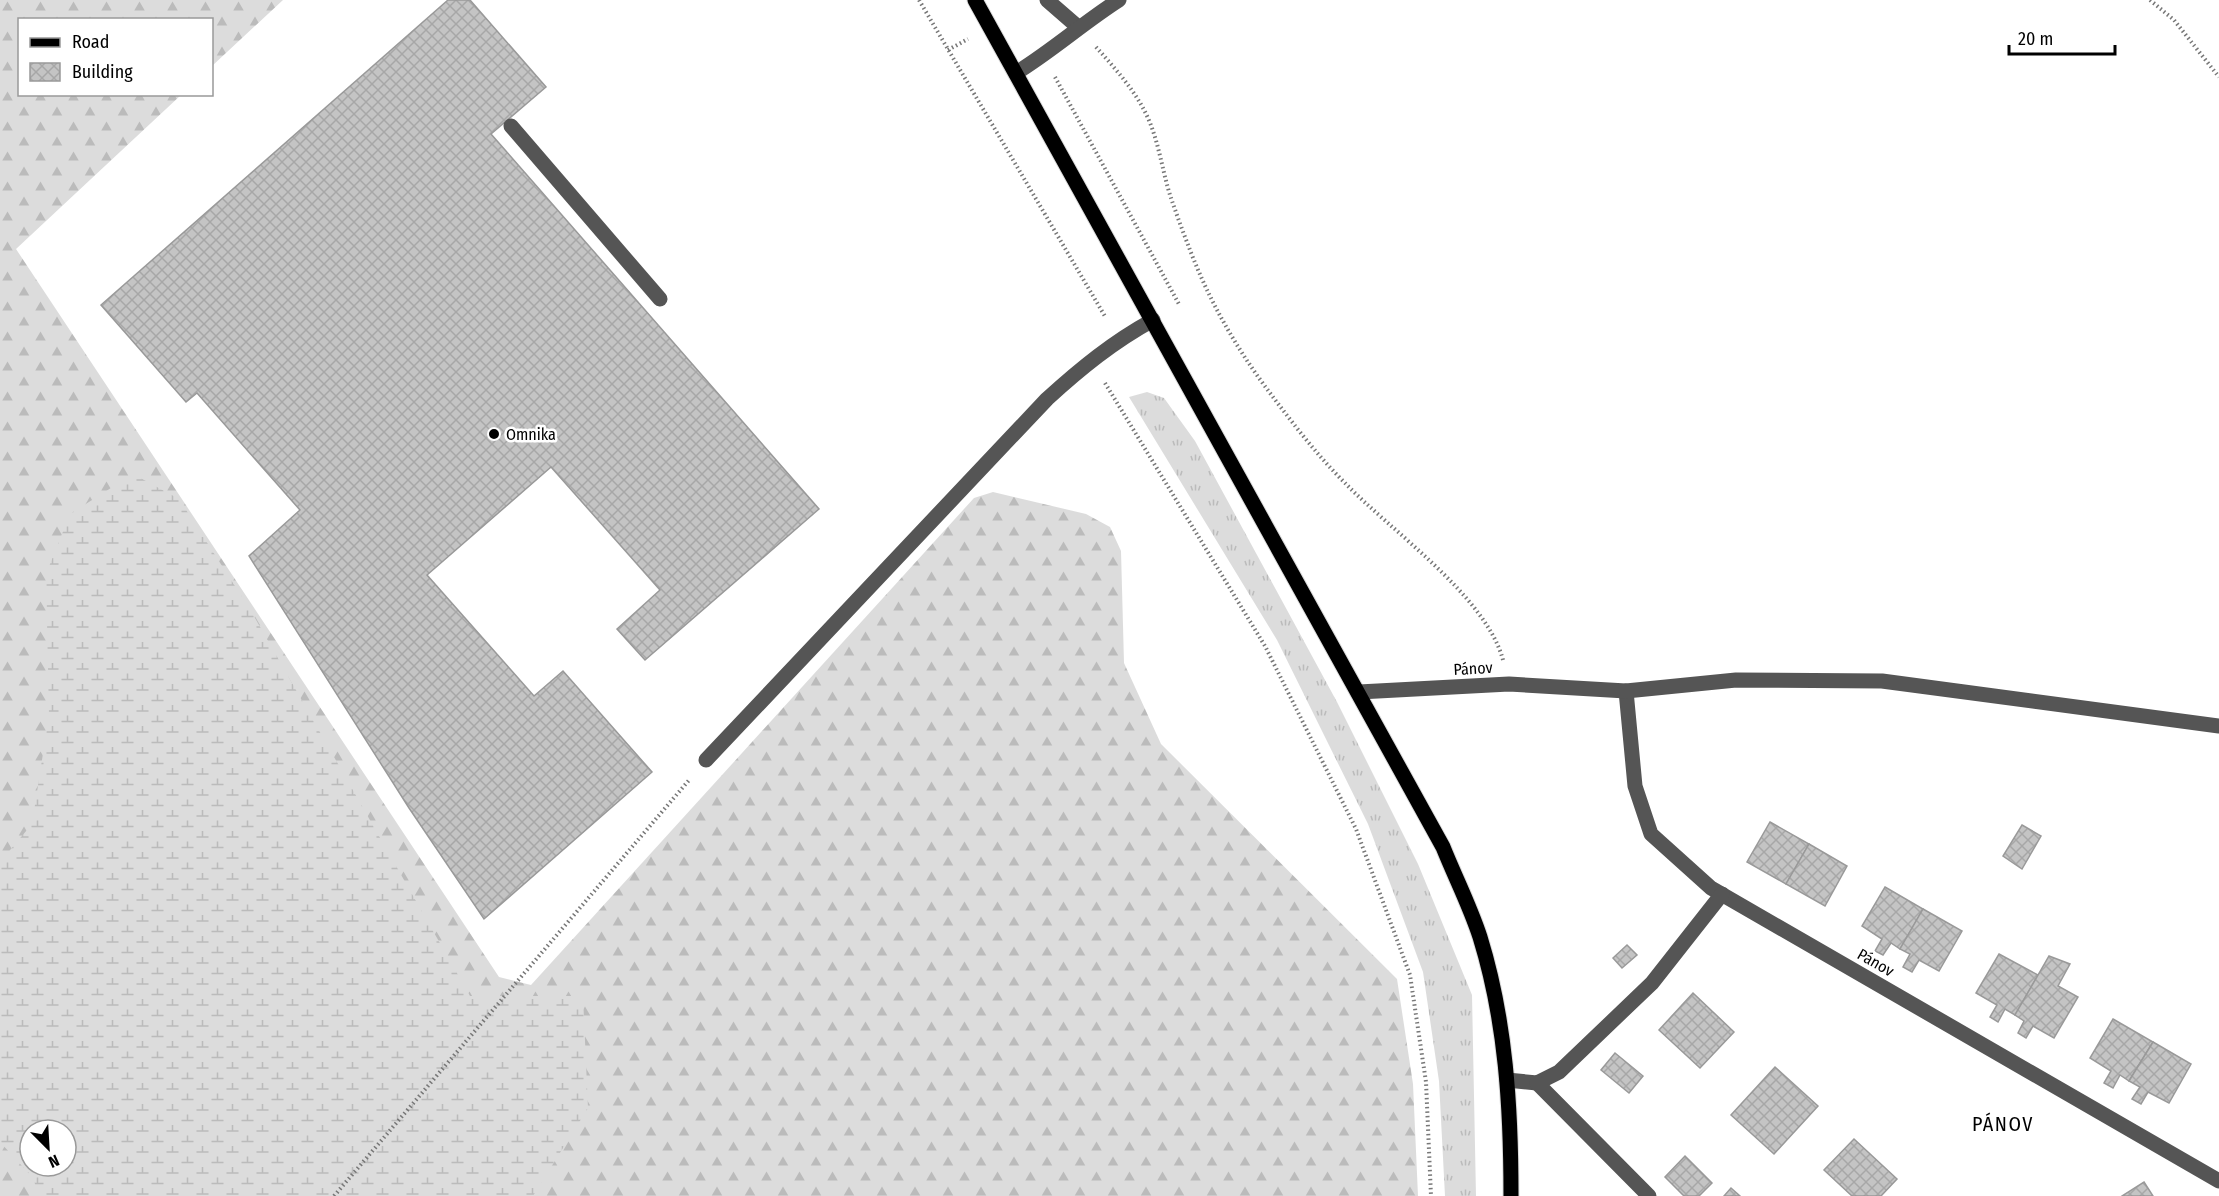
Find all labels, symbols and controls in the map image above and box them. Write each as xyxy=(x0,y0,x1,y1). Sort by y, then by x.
legend xyxy=(18,18,213,96)
scale bar xyxy=(2009,18,2116,56)
text: 20 m xyxy=(2018,28,2053,50)
text: Road xyxy=(72,31,109,53)
text: Building xyxy=(72,61,133,83)
place label: Omnika xyxy=(506,425,556,444)
marker: Omnika xyxy=(487,427,501,441)
street label: Pánov xyxy=(1453,658,1493,679)
street label: Pánov xyxy=(1854,944,1898,980)
district label: PÁNOV xyxy=(1972,1112,2034,1136)
north arrow xyxy=(18,1118,78,1178)
text: N xyxy=(46,1151,62,1172)

